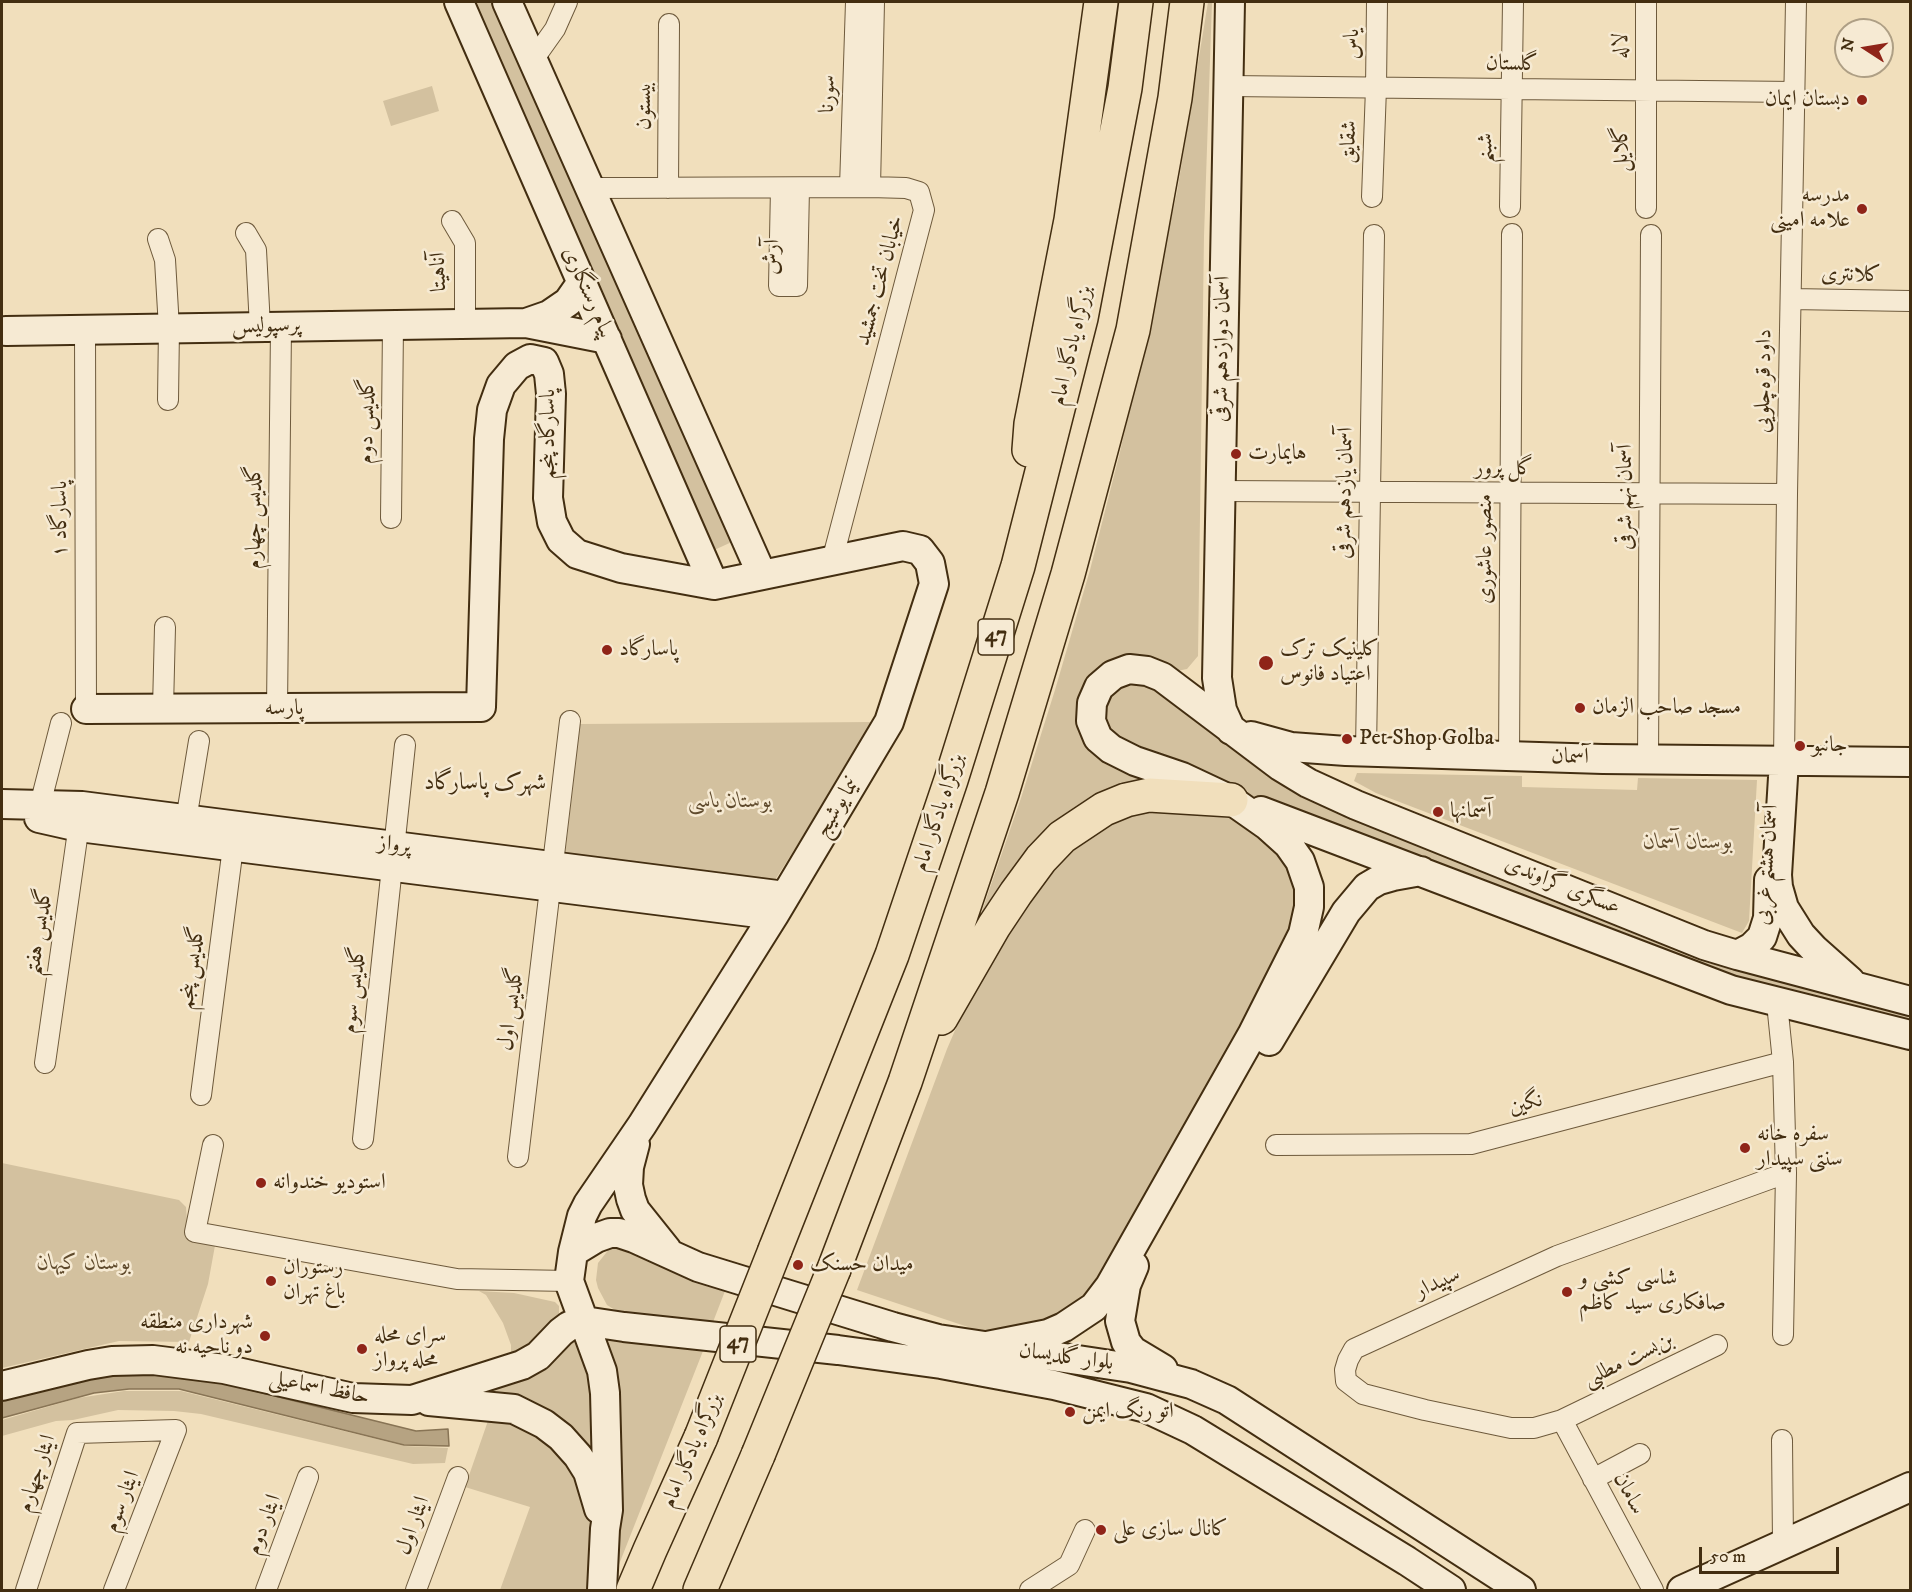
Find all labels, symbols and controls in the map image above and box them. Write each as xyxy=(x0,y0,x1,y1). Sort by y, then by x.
north arrow xyxy=(1834,18,1894,78)
street label: یاس xyxy=(1340,28,1366,60)
street label: لاله xyxy=(1609,33,1635,59)
text: N xyxy=(1837,36,1859,53)
street label: گلستان xyxy=(1485,51,1539,79)
street label: سورنا xyxy=(815,75,843,113)
street label: بیستون xyxy=(632,82,658,130)
place label: دبستان ایمان xyxy=(1765,87,1850,113)
marker: دبستان ایمان xyxy=(1855,93,1869,107)
street label: شقایق xyxy=(1336,120,1364,164)
street label: گلایل xyxy=(1609,126,1635,172)
street label: شبنم xyxy=(1474,133,1500,163)
place label: مدرسه علامه امینی xyxy=(1770,183,1850,234)
marker: مدرسه علامه امینی xyxy=(1855,202,1869,216)
street label: خیابان تخت جمشید xyxy=(851,213,911,349)
street label: آرش xyxy=(759,239,787,275)
street label: پیام رستگاری xyxy=(555,243,619,343)
street label: آناهیتا xyxy=(426,252,454,292)
street label: کلانتری xyxy=(1821,262,1881,290)
street label: آسمان دوازدهم شرقی xyxy=(1209,276,1237,422)
street label: بزرگراه یادگار امام xyxy=(1046,283,1100,409)
street label: پرسپولیس xyxy=(231,313,301,341)
street label: داود قره‌چلویی xyxy=(1751,329,1779,433)
street label: گلدیس دوم xyxy=(354,378,382,464)
street label: پاسارگاد پنجم xyxy=(536,389,562,479)
street label: آسمان یازدهم شرقی xyxy=(1332,427,1360,559)
place label: هایمارت xyxy=(1248,441,1307,467)
street label: آسمان نهم شرقی xyxy=(1613,444,1639,550)
marker: هایمارت xyxy=(1229,447,1243,461)
street label: گل پرور xyxy=(1475,456,1533,482)
street label: گلدیس چهارم xyxy=(242,465,268,569)
street label: پاسارگاد ۱ xyxy=(48,481,74,557)
street label: منصور عاشوری xyxy=(1473,494,1499,604)
road number: 47 xyxy=(978,619,1014,655)
place label: پاسارگاد xyxy=(619,637,678,663)
place label: کلینیک ترک اعتیاد فانوس xyxy=(1280,637,1379,688)
marker: پاسارگاد xyxy=(600,643,614,657)
marker: کلینیک ترک اعتیاد فانوس xyxy=(1257,654,1275,672)
place label: مسجد صاحب الزمان xyxy=(1592,695,1741,721)
street label: پارسه xyxy=(265,696,303,722)
marker: مسجد صاحب الزمان xyxy=(1573,701,1587,715)
place label: Pet Shop Golba xyxy=(1359,726,1494,752)
marker: Pet Shop Golba xyxy=(1340,732,1354,746)
place label: جانبو xyxy=(1812,733,1848,759)
marker: جانبو xyxy=(1793,739,1807,753)
street label: آسمان xyxy=(1551,744,1589,772)
street label: بزرگراه یادگار امام xyxy=(909,751,971,875)
district label: شهرک پاسارگاد xyxy=(424,770,546,798)
street label: نیما یوشیج xyxy=(810,773,866,843)
park label: بوستان یاسی xyxy=(688,789,772,815)
place label: آسمانها xyxy=(1450,799,1492,825)
street label: آسمان هشتم غربی xyxy=(1751,804,1785,926)
marker: آسمانها xyxy=(1431,805,1445,819)
park label: بوستان آسمان xyxy=(1643,830,1733,856)
street label: پرواز xyxy=(376,831,412,861)
street label: عسگری گراوندی xyxy=(1500,852,1624,922)
street label: گلدیس هفتم xyxy=(21,886,59,978)
street label: گلدیس پنجم xyxy=(174,925,212,1011)
street label: گلدیس سوم xyxy=(337,945,373,1035)
street label: گلدیس اول xyxy=(494,965,530,1053)
street label: نگین xyxy=(1506,1088,1546,1122)
place label: سفره خانه سنتی سپیدار xyxy=(1757,1122,1843,1174)
marker: سفره خانه سنتی سپیدار xyxy=(1738,1141,1752,1155)
place label: استودیو خندوانه xyxy=(273,1170,386,1196)
marker: استودیو خندوانه xyxy=(254,1176,268,1190)
park label: بوستان کیهان xyxy=(37,1251,131,1277)
place label: میدان حسنک xyxy=(810,1252,914,1278)
place label: رستوران باغ تهران xyxy=(283,1255,345,1306)
marker: میدان حسنک xyxy=(791,1258,805,1272)
street label: سپیدار xyxy=(1411,1262,1465,1306)
place label: شاسی کشی و صافکاری سید کاظم xyxy=(1579,1266,1726,1318)
marker: رستوران باغ تهران xyxy=(264,1274,278,1288)
marker: شاسی کشی و صافکاری سید کاظم xyxy=(1560,1285,1574,1299)
place label: شهرداری منطقه دو ناحیه نه xyxy=(140,1310,253,1362)
place label: سرای محله محله پرواز xyxy=(374,1323,446,1374)
road number: 47 xyxy=(720,1326,756,1362)
street label: بن‌بست مطلبی xyxy=(1580,1328,1678,1394)
marker: شهرداری منطقه دو ناحیه نه xyxy=(258,1329,272,1343)
street label: بلوار گلدیسان xyxy=(1017,1338,1115,1378)
marker: سرای محله محله پرواز xyxy=(355,1342,369,1356)
street label: حافظ اسماعیلی xyxy=(267,1366,371,1412)
street label: بزرگراه یادگار امام xyxy=(657,1389,729,1513)
place label: اتو رنگ ایمن xyxy=(1082,1399,1174,1425)
marker: اتو رنگ ایمن xyxy=(1063,1405,1077,1419)
street label: ایثار چهارم xyxy=(13,1432,63,1516)
street label: ایثار سوم xyxy=(99,1468,147,1536)
street label: سامان xyxy=(1606,1469,1650,1519)
street label: ایثار دوم xyxy=(242,1491,288,1559)
street label: ایثار اول xyxy=(391,1493,437,1559)
place label: کانال سازی علی xyxy=(1113,1517,1228,1543)
marker: کانال سازی علی xyxy=(1094,1523,1108,1537)
scale bar xyxy=(1702,1535,1842,1573)
text: 50 m xyxy=(1710,1546,1746,1568)

